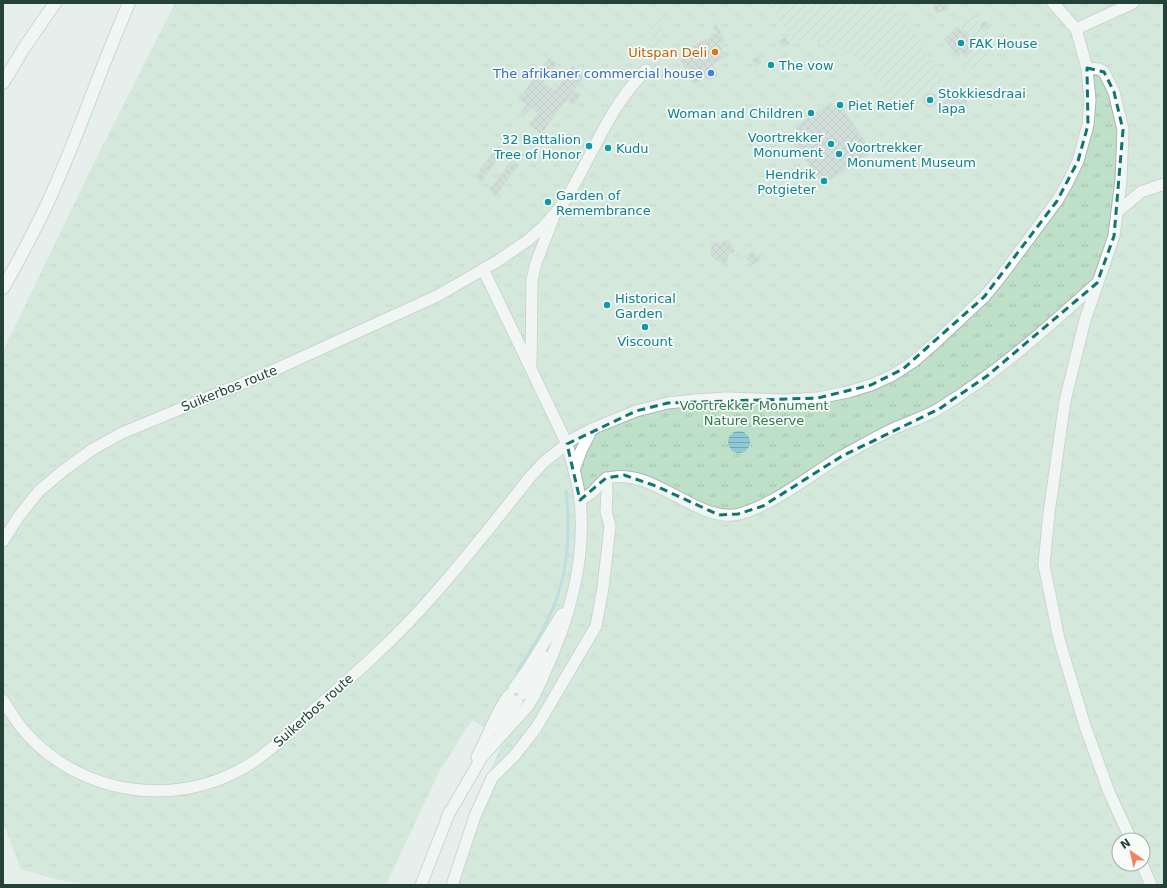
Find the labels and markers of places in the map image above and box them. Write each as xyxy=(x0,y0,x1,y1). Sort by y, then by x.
place label: FAK House xyxy=(969,36,1038,51)
marker: FAK House xyxy=(956,38,966,48)
place label: Uitspan Deli xyxy=(628,45,707,60)
marker: Uitspan Deli xyxy=(710,47,720,57)
place label: The vow xyxy=(778,58,834,73)
marker: The vow xyxy=(766,60,776,70)
place label: The afrikaner commercial house xyxy=(492,66,703,81)
marker: The afrikaner commercial house xyxy=(706,68,716,78)
place label: Stokkiesdraai lapa xyxy=(938,86,1026,116)
marker: Stokkiesdraai lapa xyxy=(925,95,935,105)
place label: Piet Retief xyxy=(848,98,915,113)
marker: Piet Retief xyxy=(835,100,845,110)
place label: Woman and Children xyxy=(667,106,803,121)
marker: Woman and Children xyxy=(806,108,816,118)
place label: Voortrekker Monument xyxy=(748,130,824,160)
place label: 32 Battalion Tree of Honor xyxy=(493,132,582,162)
marker: Voortrekker Monument xyxy=(826,139,836,149)
place label: Voortrekker Monument Museum xyxy=(847,140,976,170)
marker: 32 Battalion Tree of Honor xyxy=(584,141,594,151)
place label: Kudu xyxy=(616,141,649,156)
marker: Kudu xyxy=(603,143,613,153)
marker: Voortrekker Monument Museum xyxy=(834,149,844,159)
place label: Hendrik Potgieter xyxy=(757,167,817,197)
marker: Hendrik Potgieter xyxy=(819,176,829,186)
place label: Garden of Remembrance xyxy=(556,188,651,218)
marker: Garden of Remembrance xyxy=(543,197,553,207)
place label: Historical Garden xyxy=(615,291,676,321)
marker: Historical Garden xyxy=(602,300,612,310)
marker: Viscount xyxy=(640,322,650,332)
place label: Viscount xyxy=(617,334,673,349)

